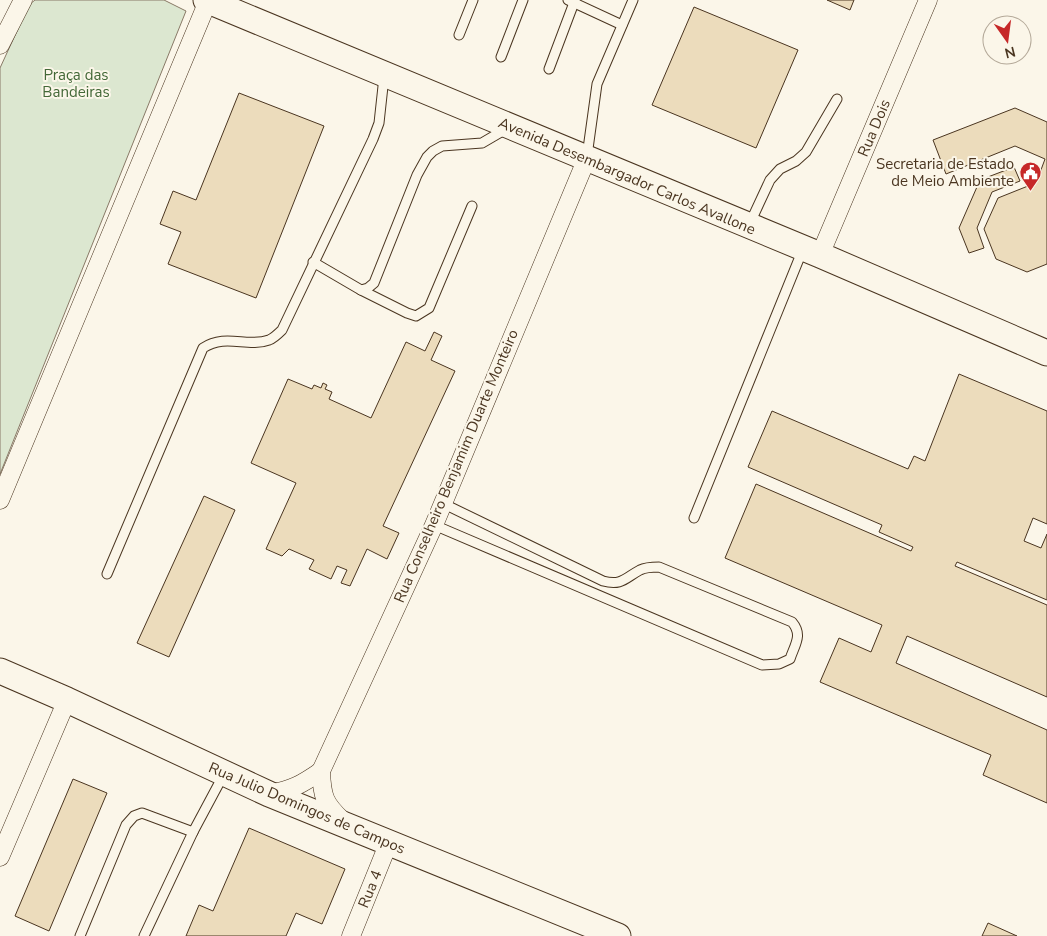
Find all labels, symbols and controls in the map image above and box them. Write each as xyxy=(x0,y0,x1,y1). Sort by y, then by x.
north arrow xyxy=(982,15,1032,65)
text: N xyxy=(1003,42,1017,63)
park label: Praça das Bandeiras xyxy=(42,65,110,102)
street label: Rua Dois xyxy=(853,96,895,160)
street label: Avenida Desembargador Carlos Avallone xyxy=(495,113,759,239)
place label: Secretaria de Estado de Meio Ambiente xyxy=(876,154,1014,191)
public building icon: Secretaria de Estado de Meio Ambiente xyxy=(1018,161,1042,192)
street label: Rua Conselheiro Benjamim Duarte Monteiro xyxy=(389,326,523,606)
street label: Rua Julio Domingos de Campos xyxy=(206,757,408,859)
street label: Rua 4 xyxy=(353,867,387,911)

